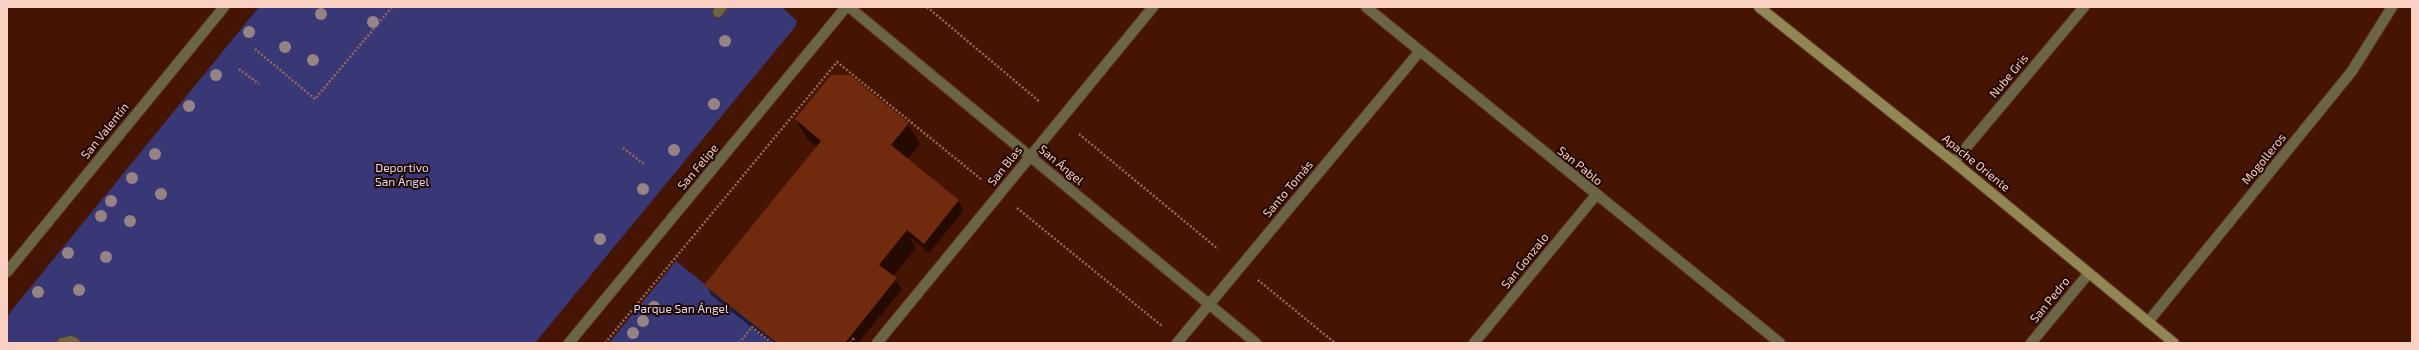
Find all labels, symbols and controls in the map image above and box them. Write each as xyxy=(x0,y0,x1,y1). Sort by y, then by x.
street label: Nube Gris xyxy=(1987,51,2031,101)
street label: San Valentín xyxy=(78,100,132,162)
street label: Mogolleros xyxy=(2239,130,2289,188)
street label: Apache Oriente xyxy=(1939,131,2013,195)
street label: San Felipe xyxy=(675,141,721,193)
street label: San Ángel xyxy=(1036,142,1086,188)
street label: San Blas xyxy=(985,143,1025,189)
street label: San Pablo xyxy=(1555,143,1605,189)
street label: Santo Tomás xyxy=(1260,158,1316,220)
park label: Deportivo San Ángel xyxy=(375,161,429,189)
street label: San Gonzalo xyxy=(1498,230,1552,292)
street label: San Pedro xyxy=(2027,274,2073,326)
park label: Parque San Ángel xyxy=(633,302,729,316)

